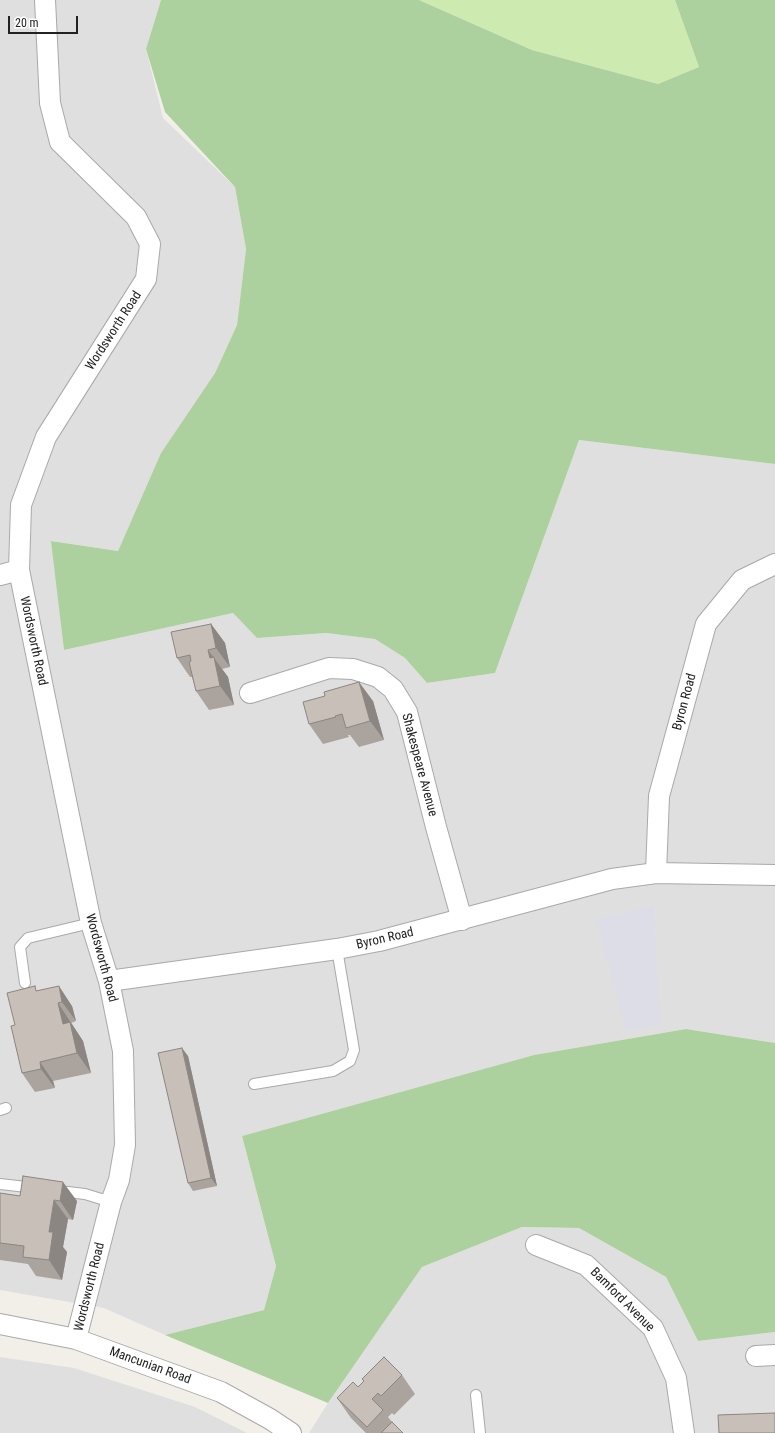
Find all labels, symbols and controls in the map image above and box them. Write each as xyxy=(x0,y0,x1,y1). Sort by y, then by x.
scale bar xyxy=(10,8,80,34)
text: 20 m xyxy=(15,16,39,30)
street label: Wordsworth Road xyxy=(83,289,145,373)
street label: Wordsworth Road xyxy=(16,595,50,687)
street label: Byron Road xyxy=(670,672,700,732)
street label: Shakespeare Avenue xyxy=(398,712,440,818)
street label: Wordsworth Road xyxy=(82,912,120,1004)
street label: Byron Road xyxy=(355,925,415,953)
street label: Wordsworth Road xyxy=(71,1241,109,1333)
street label: Bamford Avenue xyxy=(587,1265,657,1335)
street label: Mancunian Road xyxy=(107,1344,193,1388)

